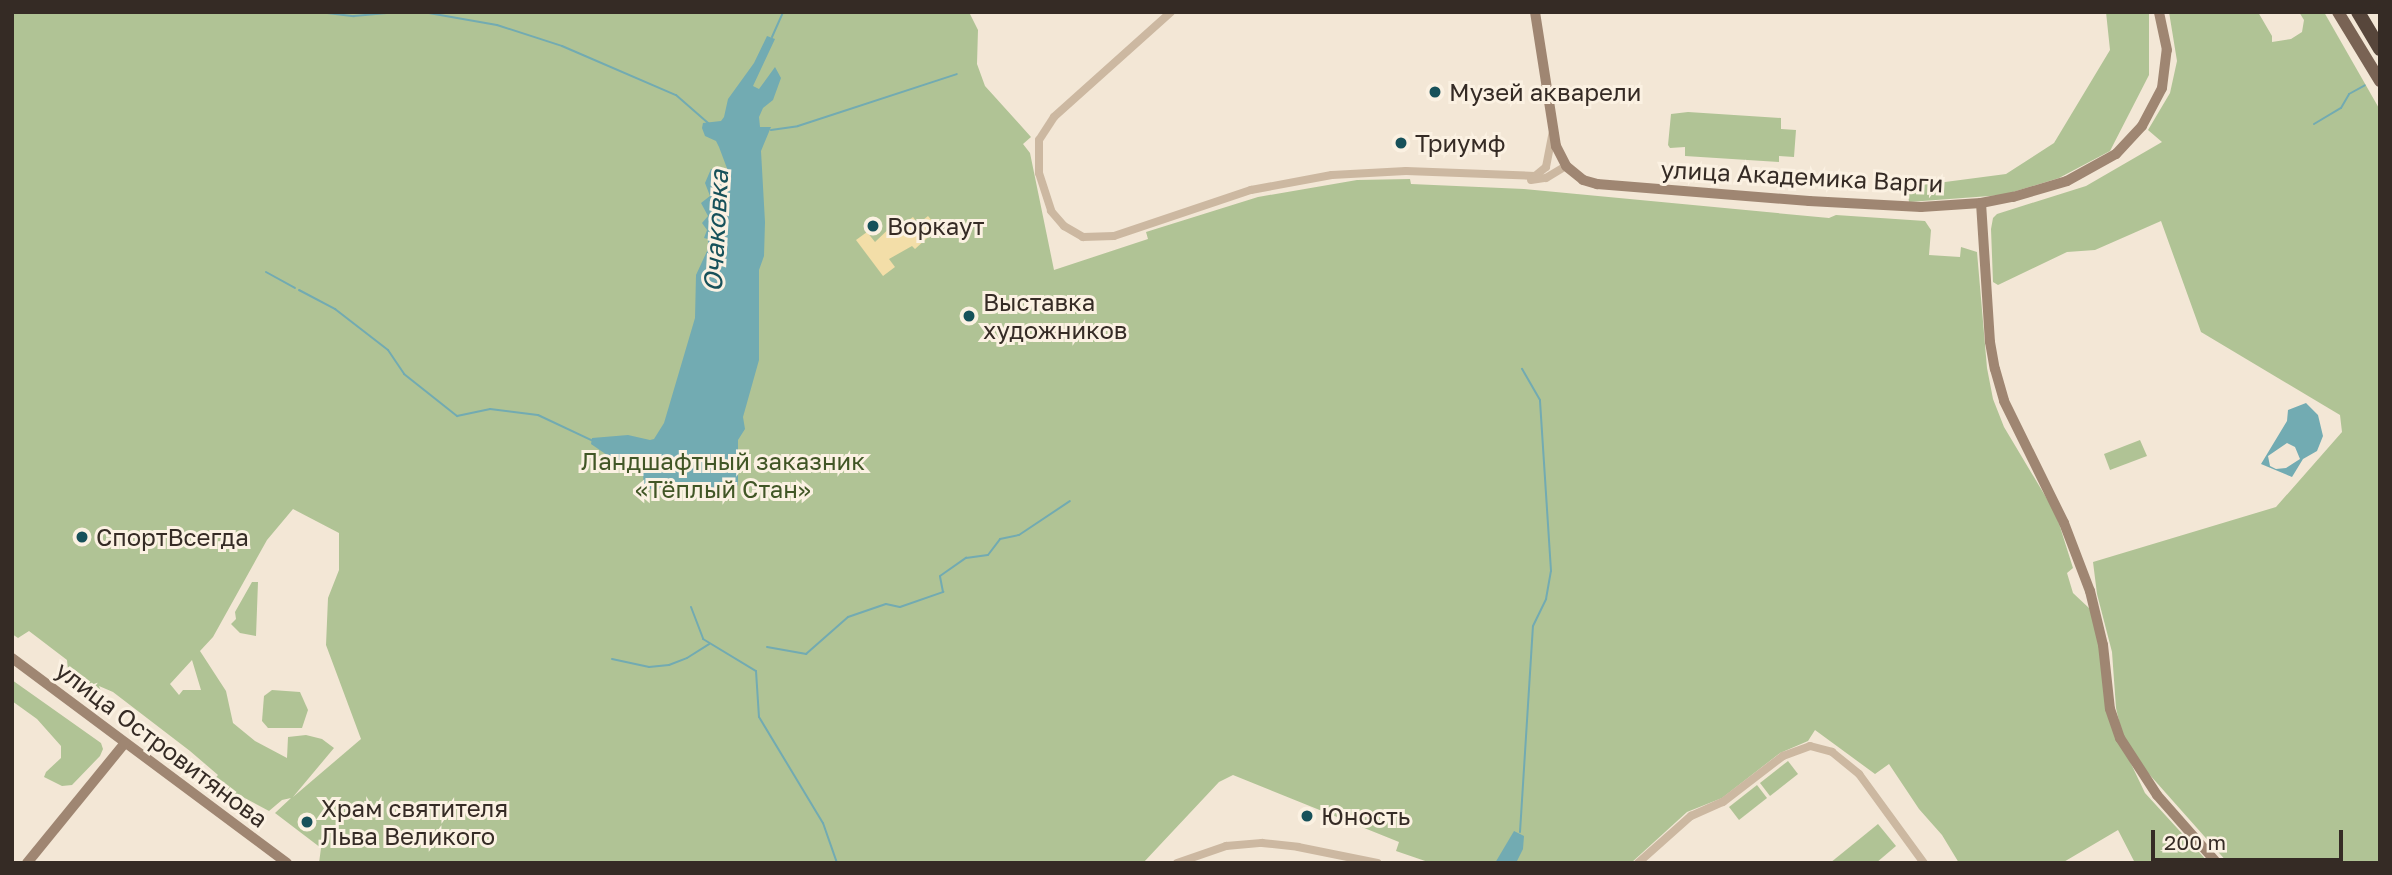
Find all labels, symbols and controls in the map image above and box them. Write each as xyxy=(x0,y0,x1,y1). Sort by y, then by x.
place label: Музей акварели xyxy=(1449,78,1641,106)
marker: Музей акварели xyxy=(1427,84,1443,100)
place label: Триумф xyxy=(1415,129,1506,157)
marker: Триумф xyxy=(1393,135,1409,151)
street label: улица Академика Варги xyxy=(1660,154,1944,198)
water label: Очаковка xyxy=(697,169,735,293)
place label: Воркаут xyxy=(887,212,985,240)
marker: Воркаут xyxy=(865,218,881,234)
place label: Выставка художников xyxy=(983,288,1127,344)
marker: Выставка художников xyxy=(961,308,977,324)
park label: Ландшафтный заказник «Тёплый Стан» xyxy=(581,447,865,503)
place label: СпортВсегда xyxy=(96,523,249,551)
marker: СпортВсегда xyxy=(74,529,90,545)
street label: улица Островитянова xyxy=(50,655,274,833)
place label: Храм святителя Льва Великого xyxy=(321,794,508,850)
place label: Юность xyxy=(1321,802,1410,830)
marker: Юность xyxy=(1299,808,1315,824)
marker: Храм святителя Льва Великого xyxy=(299,814,315,830)
scale bar xyxy=(2154,816,2346,860)
text: 200 m xyxy=(2164,829,2226,855)

